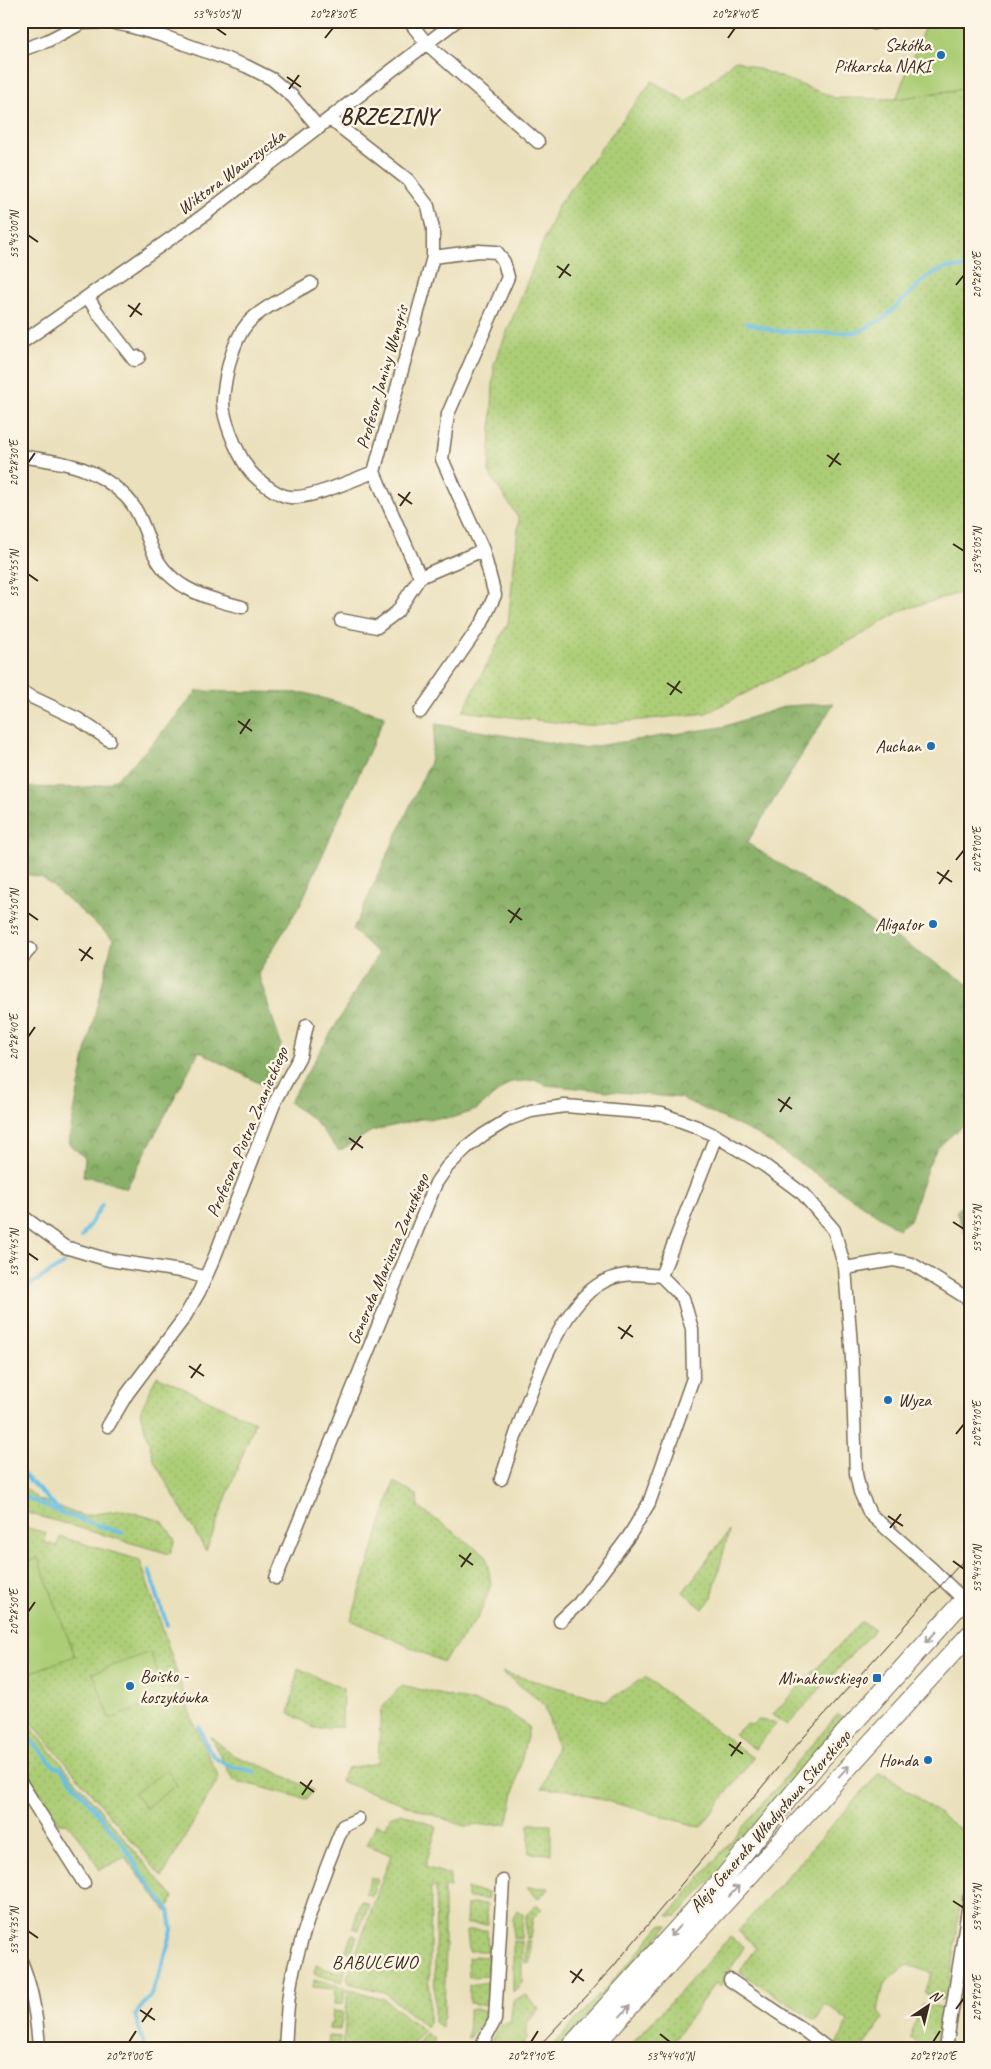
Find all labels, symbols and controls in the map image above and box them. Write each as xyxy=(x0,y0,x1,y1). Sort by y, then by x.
text: 53°45'05"N xyxy=(192,6,241,22)
text: 20°28'30"E xyxy=(310,6,358,22)
text: 20°28'40"E xyxy=(712,6,760,22)
place label: Szkółka Piłkarska NAKI xyxy=(834,34,935,77)
marker: Szkółka Piłkarska NAKI xyxy=(935,49,947,61)
district label: BRZEZINY xyxy=(340,103,442,131)
street label: Wiktora Wawrzyczka xyxy=(173,124,290,219)
text: 53°45'00"N xyxy=(6,210,22,259)
text: 20°28'50"E xyxy=(969,250,985,298)
street label: Profesor Janiny Wengris xyxy=(351,301,414,451)
text: 20°28'30"E xyxy=(6,438,22,486)
text: 53°45'05"N xyxy=(969,526,985,575)
text: 53°44'55"N xyxy=(6,549,22,598)
place label: Auchan xyxy=(876,735,922,757)
marker: Auchan xyxy=(925,740,937,752)
text: 20°29'00"E xyxy=(969,825,985,873)
text: 53°44'50"N xyxy=(6,888,22,937)
place label: Aligator xyxy=(875,913,926,935)
marker: Aligator xyxy=(927,918,939,930)
text: 20°28'40"E xyxy=(6,1012,22,1060)
street label: Profesora Piotra Znanieckiego xyxy=(201,1042,293,1220)
street label: Generała Mariusza Zaruskiego xyxy=(342,1169,435,1348)
text: 53°44'55"N xyxy=(969,1204,985,1253)
text: 53°44'45"N xyxy=(6,1228,22,1277)
place label: Wyza xyxy=(898,1389,932,1411)
marker: Wyza xyxy=(882,1394,894,1406)
text: 20°29'10"E xyxy=(969,1399,985,1447)
text: 53°44'50"N xyxy=(969,1544,985,1593)
text: 20°28'50"E xyxy=(6,1587,22,1635)
one-way arrow xyxy=(925,1630,937,1643)
place label: Boisko - koszykówka xyxy=(140,1665,209,1708)
place label: Minakowskiego xyxy=(778,1667,869,1689)
marker: Minakowskiego xyxy=(871,1672,883,1684)
marker: Boisko - koszykówka xyxy=(124,1680,136,1692)
street label: Aleja Generała Władysława Sikorskiego xyxy=(685,1724,856,1917)
place label: Honda xyxy=(879,1749,920,1771)
marker: Honda xyxy=(922,1754,934,1766)
one-way arrow xyxy=(838,1765,850,1778)
text: 53°44'45"N xyxy=(969,1883,985,1932)
one-way arrow xyxy=(728,1885,740,1898)
text: 53°44'35"N xyxy=(6,1906,22,1955)
one-way arrow xyxy=(669,1925,681,1937)
district label: BABULEWO xyxy=(332,1950,420,1974)
text: 20°29'20"E xyxy=(969,1973,985,2021)
north arrow xyxy=(904,1982,954,2032)
text: N xyxy=(927,1986,946,2007)
one-way arrow xyxy=(619,2005,630,2018)
text: 20°29'00"E xyxy=(106,2048,154,2064)
text: 20°29'10"E xyxy=(508,2048,556,2064)
text: 53°44'40"N xyxy=(646,2048,695,2064)
text: 20°29'20"E xyxy=(910,2048,958,2064)

